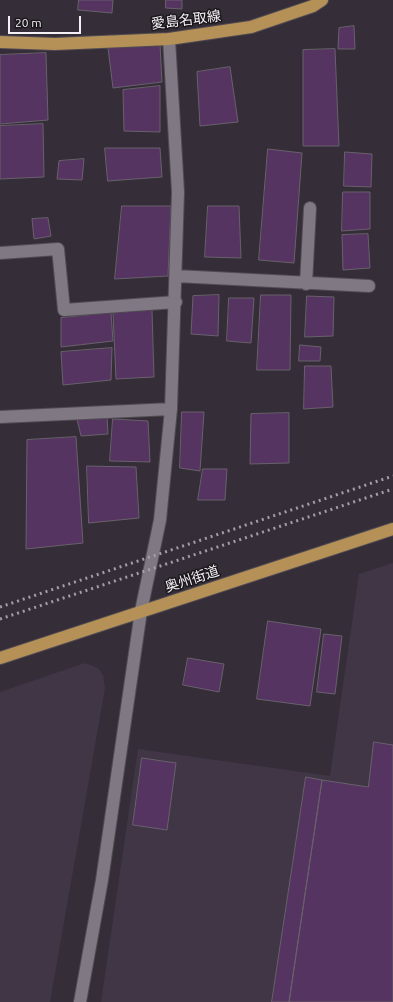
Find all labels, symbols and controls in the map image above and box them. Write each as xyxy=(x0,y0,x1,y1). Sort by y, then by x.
street label: 愛島名取線 xyxy=(150,7,222,33)
scale bar xyxy=(10,8,83,34)
text: 20 m xyxy=(15,16,42,29)
street label: 奥州街道 xyxy=(163,562,221,596)

